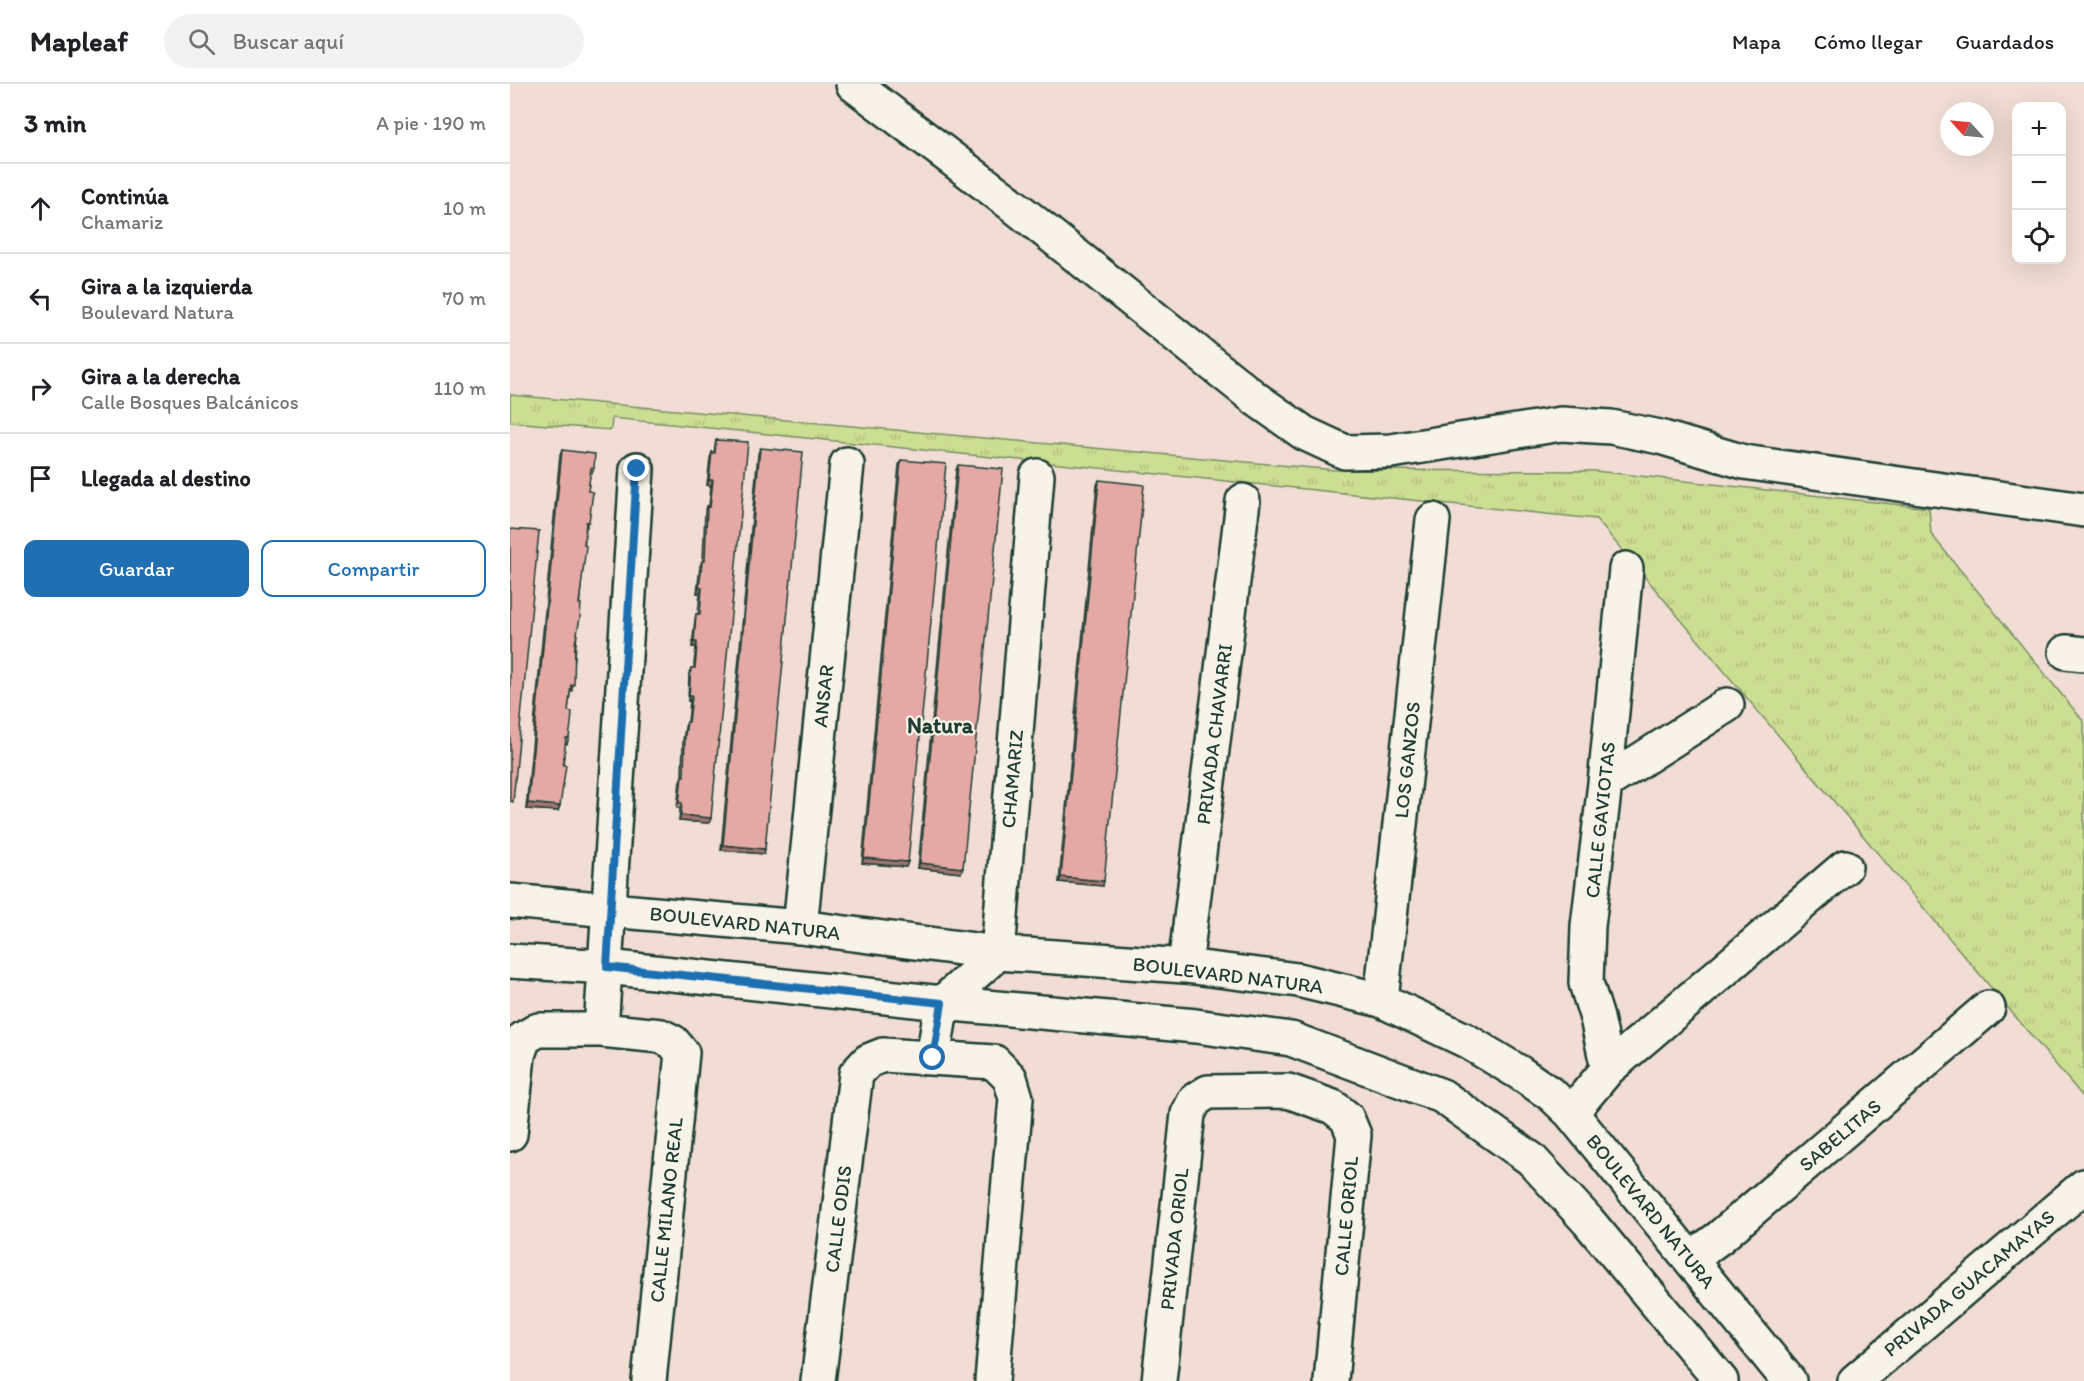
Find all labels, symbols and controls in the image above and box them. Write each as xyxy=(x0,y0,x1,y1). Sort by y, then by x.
search box xyxy=(164,14,584,68)
text: Mapleaf xyxy=(30,24,128,58)
icon: search xyxy=(185,25,218,58)
text: Buscar aquí xyxy=(233,28,344,55)
text: Mapa xyxy=(1732,29,1781,54)
text: Cómo llegar xyxy=(1814,29,1923,54)
text: Guardados xyxy=(1956,29,2054,54)
north arrow xyxy=(1940,102,1994,156)
map controls xyxy=(2012,102,2066,264)
button: + xyxy=(2012,102,2066,156)
text: 3 min xyxy=(24,107,86,139)
text: A pie · 190 m xyxy=(376,111,486,135)
button: − xyxy=(2012,156,2066,210)
text: Continúa xyxy=(81,183,169,210)
icon: ahead xyxy=(24,192,57,225)
text: 10 m xyxy=(443,196,486,220)
text: Chamariz xyxy=(81,210,163,234)
button: locate xyxy=(2012,210,2066,264)
text: Gira a la izquierda xyxy=(81,273,252,300)
icon: left xyxy=(24,282,57,315)
text: 70 m xyxy=(442,286,486,310)
text: Boulevard Natura xyxy=(81,300,234,324)
text: Gira a la derecha xyxy=(81,363,240,390)
icon: right xyxy=(24,372,57,405)
text: 110 m xyxy=(434,376,486,400)
text: Calle Bosques Balcánicos xyxy=(81,390,299,414)
route end xyxy=(623,455,649,481)
icon: arrive xyxy=(24,462,57,495)
text: Llegada al destino xyxy=(81,465,251,492)
button: Guardar xyxy=(24,540,249,597)
button: Compartir xyxy=(261,540,486,597)
street label: PRIVADA CHAVARRI xyxy=(1191,642,1237,826)
street label: ANSAR xyxy=(808,664,838,728)
street label: LOS GANZOS xyxy=(1389,700,1425,820)
district label: Natura xyxy=(907,712,974,739)
street label: CHAMARIZ xyxy=(996,728,1028,829)
street label: CALLE GAVIOTAS xyxy=(1580,741,1620,899)
street label: BOULEVARD NATURA xyxy=(648,901,842,945)
street label: BOULEVARD NATURA xyxy=(1131,951,1325,999)
route start xyxy=(919,1044,945,1070)
street label: SABELITAS xyxy=(1794,1094,1886,1176)
street label: CALLE MILANO REAL xyxy=(644,1116,688,1304)
street label: BOULEVARD NATURA xyxy=(1581,1129,1721,1293)
street label: CALLE ORIOL xyxy=(1329,1155,1363,1277)
street label: CALLE ODIS xyxy=(820,1164,856,1274)
street label: PRIVADA ORIOL xyxy=(1155,1167,1193,1311)
street label: PRIVADA GUACAMAYAS xyxy=(1879,1204,2059,1362)

